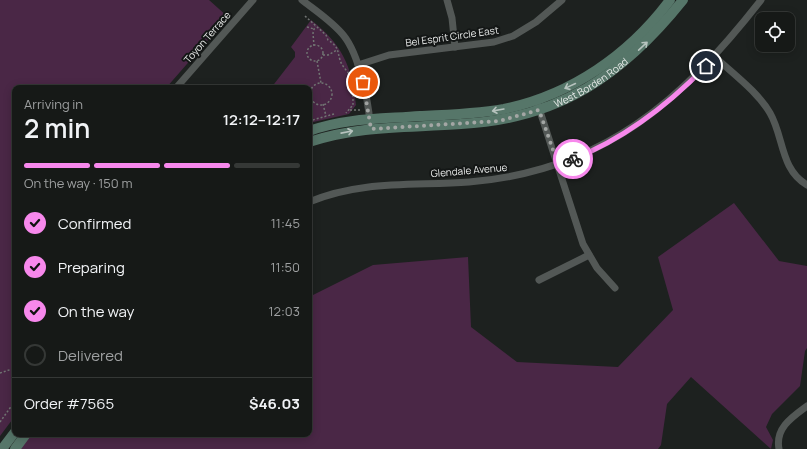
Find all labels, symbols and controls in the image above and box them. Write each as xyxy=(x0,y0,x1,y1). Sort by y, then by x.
street label: Toyon Terrace xyxy=(181,8,234,66)
map controls xyxy=(755,12,795,52)
button: locate xyxy=(755,12,795,52)
street label: Bel Esprit Circle East xyxy=(404,23,500,49)
one-way arrow xyxy=(638,41,648,51)
pin xyxy=(689,49,723,83)
street label: West Borden Road xyxy=(552,54,631,111)
icon: home xyxy=(695,55,717,77)
pin xyxy=(346,65,380,99)
icon: bag xyxy=(352,71,374,93)
one-way arrow xyxy=(564,83,576,90)
text: Arriving in xyxy=(24,95,83,113)
one-way arrow xyxy=(492,106,505,114)
text: 12:12–12:17 xyxy=(223,109,300,130)
text: 2 min xyxy=(24,110,90,146)
one-way arrow xyxy=(340,127,353,135)
courier xyxy=(553,139,593,179)
icon: bike xyxy=(562,148,584,170)
street label: Glendale Avenue xyxy=(430,160,508,180)
text: On the way · 150 m xyxy=(24,174,132,192)
icon: check xyxy=(24,212,46,234)
text: Confirmed xyxy=(58,213,131,234)
text: 11:45 xyxy=(271,214,300,232)
icon: check xyxy=(24,256,46,278)
text: Preparing xyxy=(58,257,125,278)
text: 11:50 xyxy=(271,258,300,276)
icon: check xyxy=(24,300,46,322)
text: On the way xyxy=(58,301,134,322)
text: 12:03 xyxy=(269,302,300,320)
text: Delivered xyxy=(58,345,123,366)
text: Order #7565 xyxy=(24,393,114,414)
text: $46.03 xyxy=(249,393,300,414)

